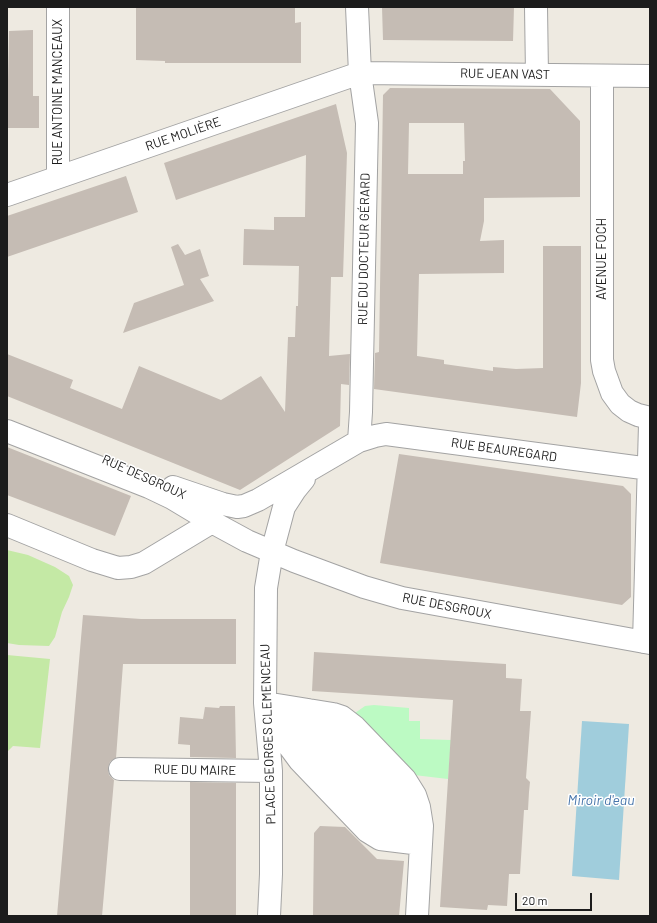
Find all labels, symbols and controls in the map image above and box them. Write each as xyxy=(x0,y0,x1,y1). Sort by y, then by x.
street label: RUE ANTOINE MANCEAUX xyxy=(50,19,66,165)
street label: RUE JEAN VAST xyxy=(460,65,550,83)
street label: RUE MOLIÈRE xyxy=(143,114,223,154)
street label: RUE DU DOCTEUR GÉRARD xyxy=(355,173,373,325)
street label: AVENUE FOCH xyxy=(594,218,610,300)
street label: RUE BEAUREGARD xyxy=(450,435,558,465)
street label: RUE DESGROUX xyxy=(100,451,188,503)
street label: RUE DESGROUX xyxy=(401,590,493,622)
street label: PLACE GEORGES CLEMENCEAU xyxy=(257,643,279,825)
street label: RUE DU MAIRE xyxy=(154,761,236,779)
water label: Miroir d'eau xyxy=(567,792,635,808)
scale bar xyxy=(517,885,594,911)
text: 20 m xyxy=(522,893,548,907)

